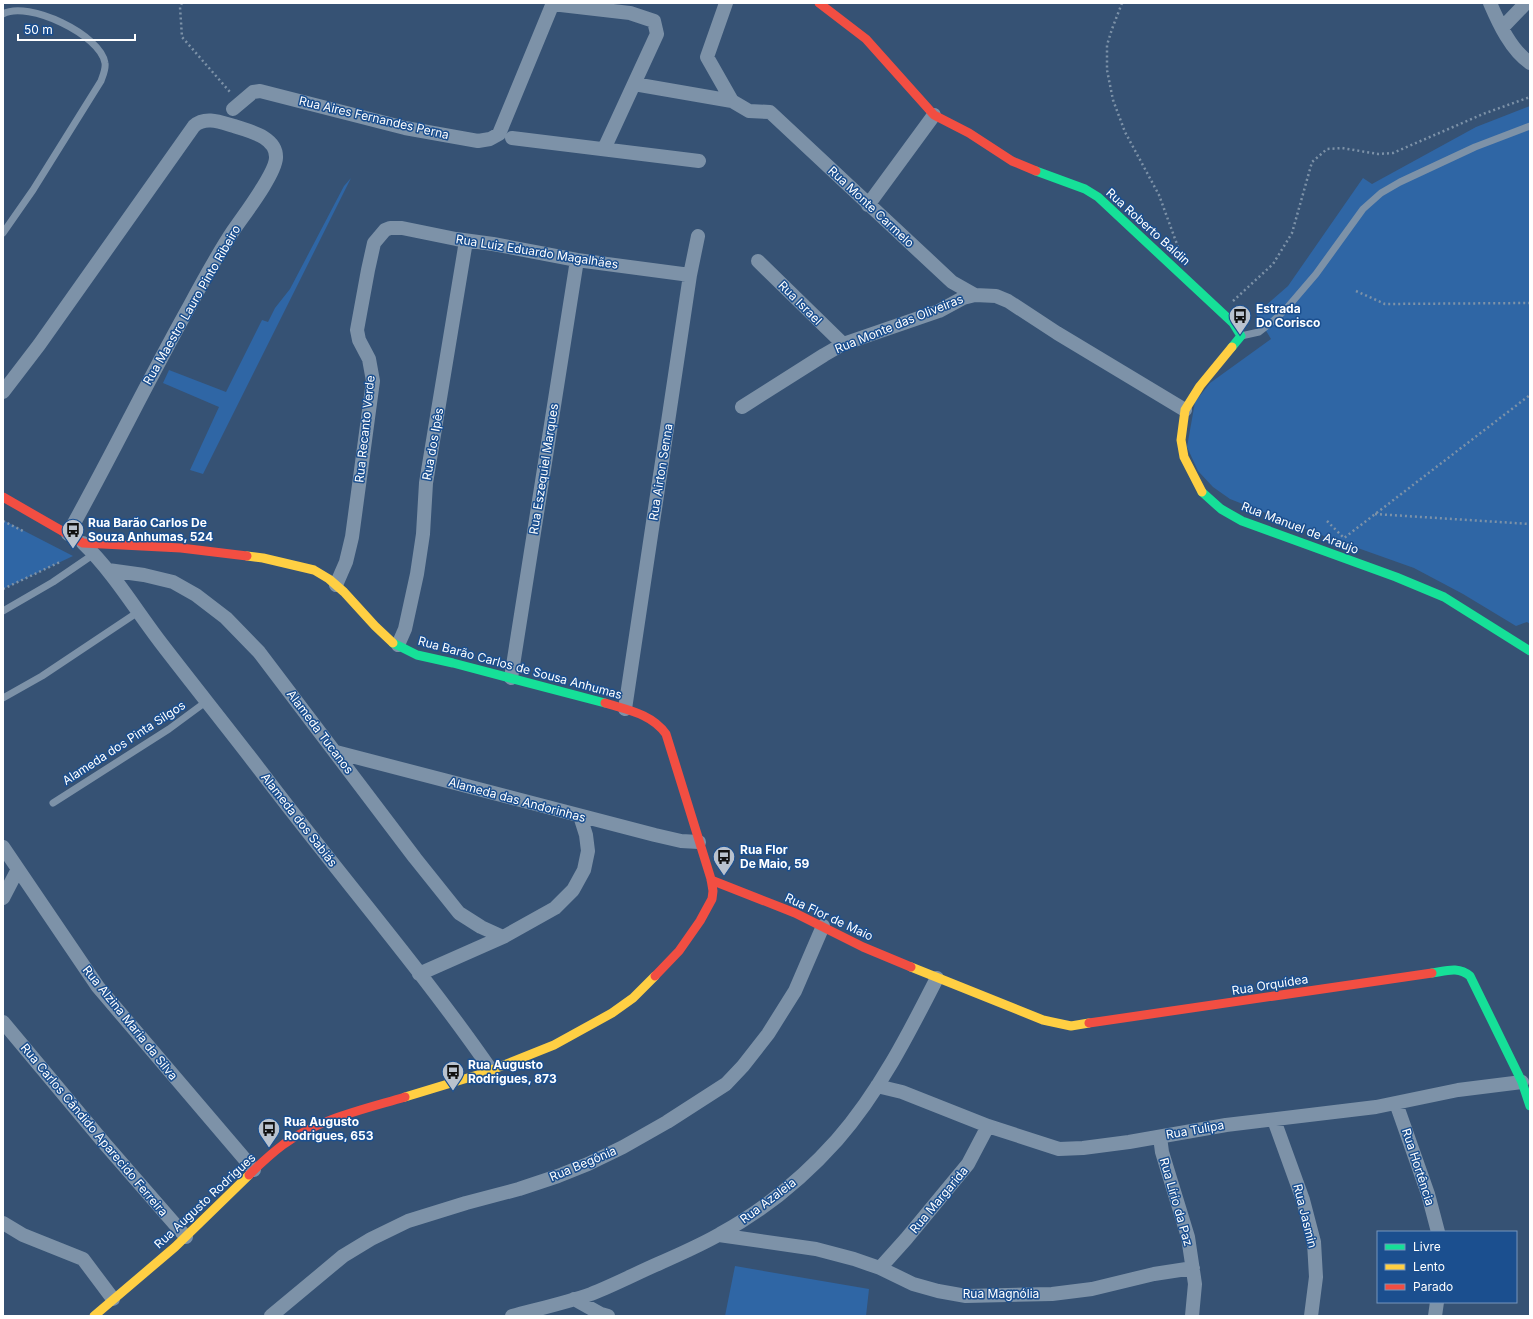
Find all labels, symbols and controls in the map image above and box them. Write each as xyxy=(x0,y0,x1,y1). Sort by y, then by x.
scale bar xyxy=(18,16,135,42)
text: 50 m xyxy=(24,22,53,37)
street label: Rua Aires Fernandes Perna xyxy=(298,93,451,142)
street label: Rua Monte Carmelo xyxy=(825,163,917,250)
street label: Rua Roberto Baldin xyxy=(1103,185,1193,268)
street label: Rua Maestro Lauro Pinto Ribeiro xyxy=(140,222,243,387)
street label: Rua Luiz Eduardo Magalhães xyxy=(455,231,619,272)
street label: Rua Israel xyxy=(775,278,825,328)
street label: Rua Monte das Oliveiras xyxy=(832,291,965,356)
place label: Estrada Do Corisco xyxy=(1256,301,1320,330)
bus stop icon: Estrada Do Corisco xyxy=(1227,303,1253,336)
street label: Rua Recanto Verde xyxy=(351,374,378,483)
street label: Rua Eszequiel Marques xyxy=(526,402,561,535)
street label: Rua dos Ipês xyxy=(419,407,446,481)
street label: Rua Airton Senna xyxy=(645,422,676,521)
street label: Rua Manuel de Araujo xyxy=(1239,498,1361,557)
place label: Rua Barão Carlos De Souza Anhumas, 524 xyxy=(88,515,213,544)
bus stop icon: Rua Barão Carlos De Souza Anhumas, 524 xyxy=(60,517,86,550)
street label: Rua Barão Carlos de Sousa Anhumas xyxy=(416,633,624,702)
street label: Alameda Tucanos xyxy=(284,687,357,777)
street label: Alameda dos Pinta Silgos xyxy=(60,697,188,788)
street label: Alameda dos Sabiás xyxy=(258,770,341,870)
street label: Alameda das Andorinhas xyxy=(447,774,587,825)
place label: Rua Flor De Maio, 59 xyxy=(740,842,810,871)
bus stop icon: Rua Flor De Maio, 59 xyxy=(711,844,737,877)
street label: Rua Flor de Maio xyxy=(783,890,876,944)
street label: Rua Alzina Maria da Silva xyxy=(80,963,181,1083)
street label: Rua Orquídea xyxy=(1231,971,1309,998)
street label: Rua Carlos Cândido Aparecido Ferreira xyxy=(18,1040,171,1219)
place label: Rua Augusto Rodrigues, 873 xyxy=(468,1057,557,1086)
bus stop icon: Rua Augusto Rodrigues, 873 xyxy=(440,1059,466,1092)
place label: Rua Augusto Rodrigues, 653 xyxy=(284,1114,374,1143)
bus stop icon: Rua Augusto Rodrigues, 653 xyxy=(256,1116,282,1149)
street label: Rua Tulipa xyxy=(1165,1117,1225,1142)
street label: Rua Hortência xyxy=(1399,1126,1438,1207)
street label: Rua Begônia xyxy=(547,1143,618,1184)
street label: Rua Augusto Rodrigues xyxy=(151,1150,258,1251)
street label: Rua Lírio da Paz xyxy=(1157,1156,1196,1248)
street label: Rua Margarida xyxy=(906,1163,971,1236)
street label: Rua Azaleia xyxy=(737,1175,799,1226)
street label: Rua Jasmin xyxy=(1290,1182,1321,1249)
legend xyxy=(1377,1231,1517,1303)
text: Livre xyxy=(1413,1239,1441,1254)
text: Lento xyxy=(1413,1259,1445,1274)
text: Parado xyxy=(1413,1279,1453,1294)
street label: Rua Magnólia xyxy=(963,1286,1039,1301)

